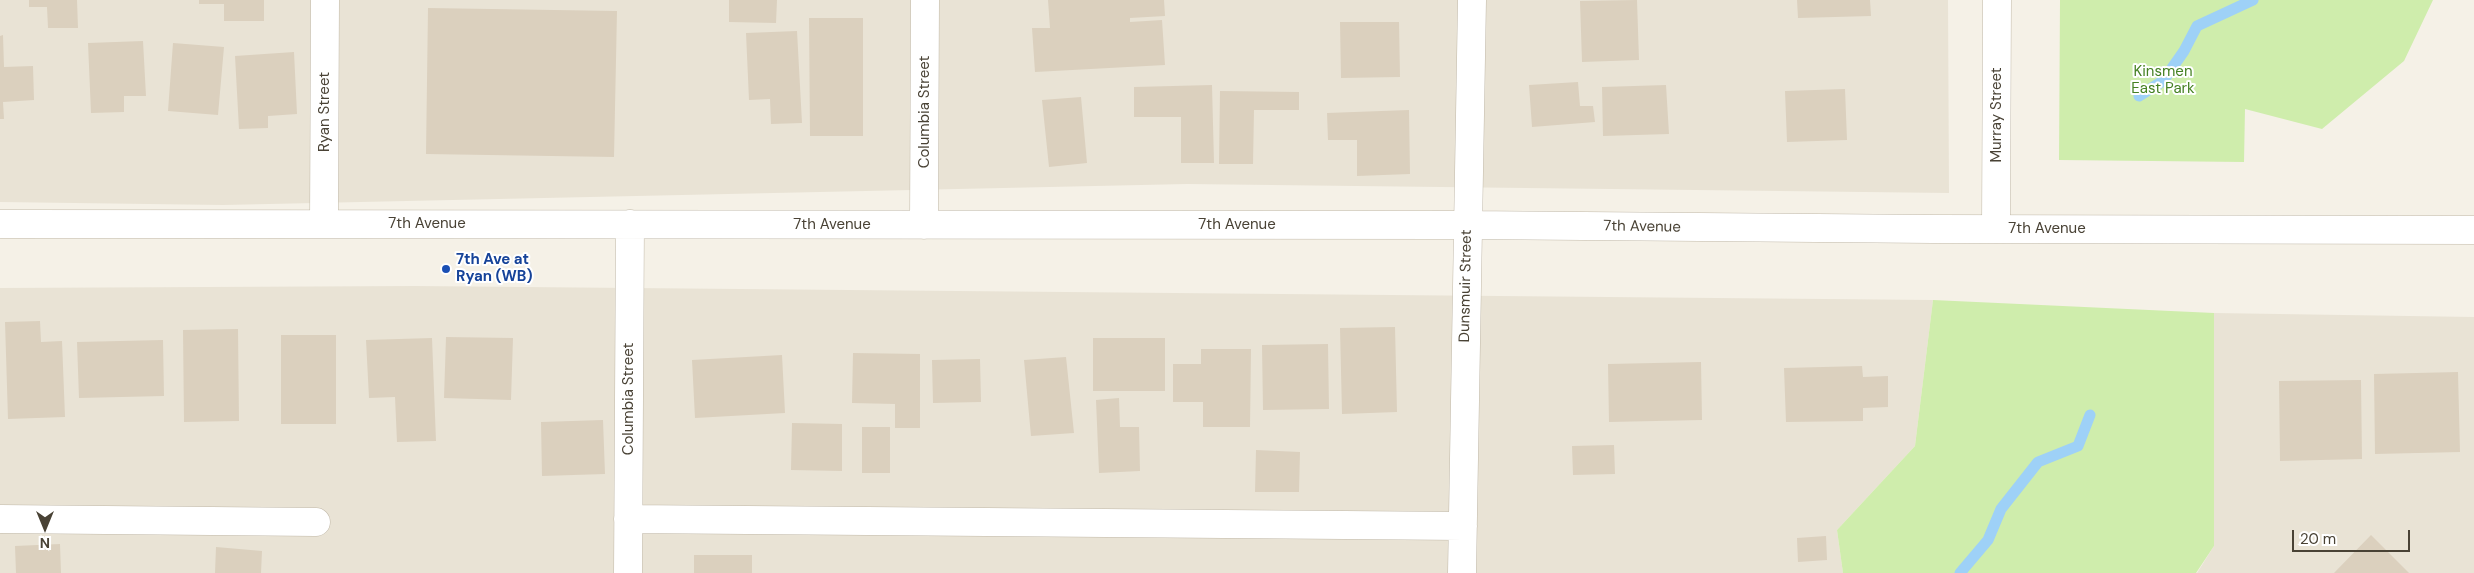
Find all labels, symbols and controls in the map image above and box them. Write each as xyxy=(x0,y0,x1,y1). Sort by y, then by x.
street label: Columbia Street xyxy=(916,56,934,168)
park label: Kinsmen East Park xyxy=(2131,63,2195,98)
street label: Murray Street xyxy=(1988,67,2006,163)
street label: Ryan Street xyxy=(316,72,334,152)
street label: 7th Avenue xyxy=(388,215,466,233)
street label: 7th Avenue xyxy=(793,216,871,234)
street label: 7th Avenue xyxy=(1198,216,1276,234)
street label: 7th Avenue xyxy=(1603,217,1681,237)
street label: 7th Avenue xyxy=(2008,220,2086,238)
street label: Dunsmuir Street xyxy=(1456,230,1476,342)
place label: 7th Ave at Ryan (WB) xyxy=(456,251,532,286)
marker: 7th Ave at Ryan (WB) xyxy=(440,263,452,275)
street label: Columbia Street xyxy=(620,343,638,455)
north arrow xyxy=(20,503,70,553)
scale bar xyxy=(2294,520,2412,552)
text: 20 m xyxy=(2300,529,2336,549)
text: N xyxy=(40,534,50,552)

